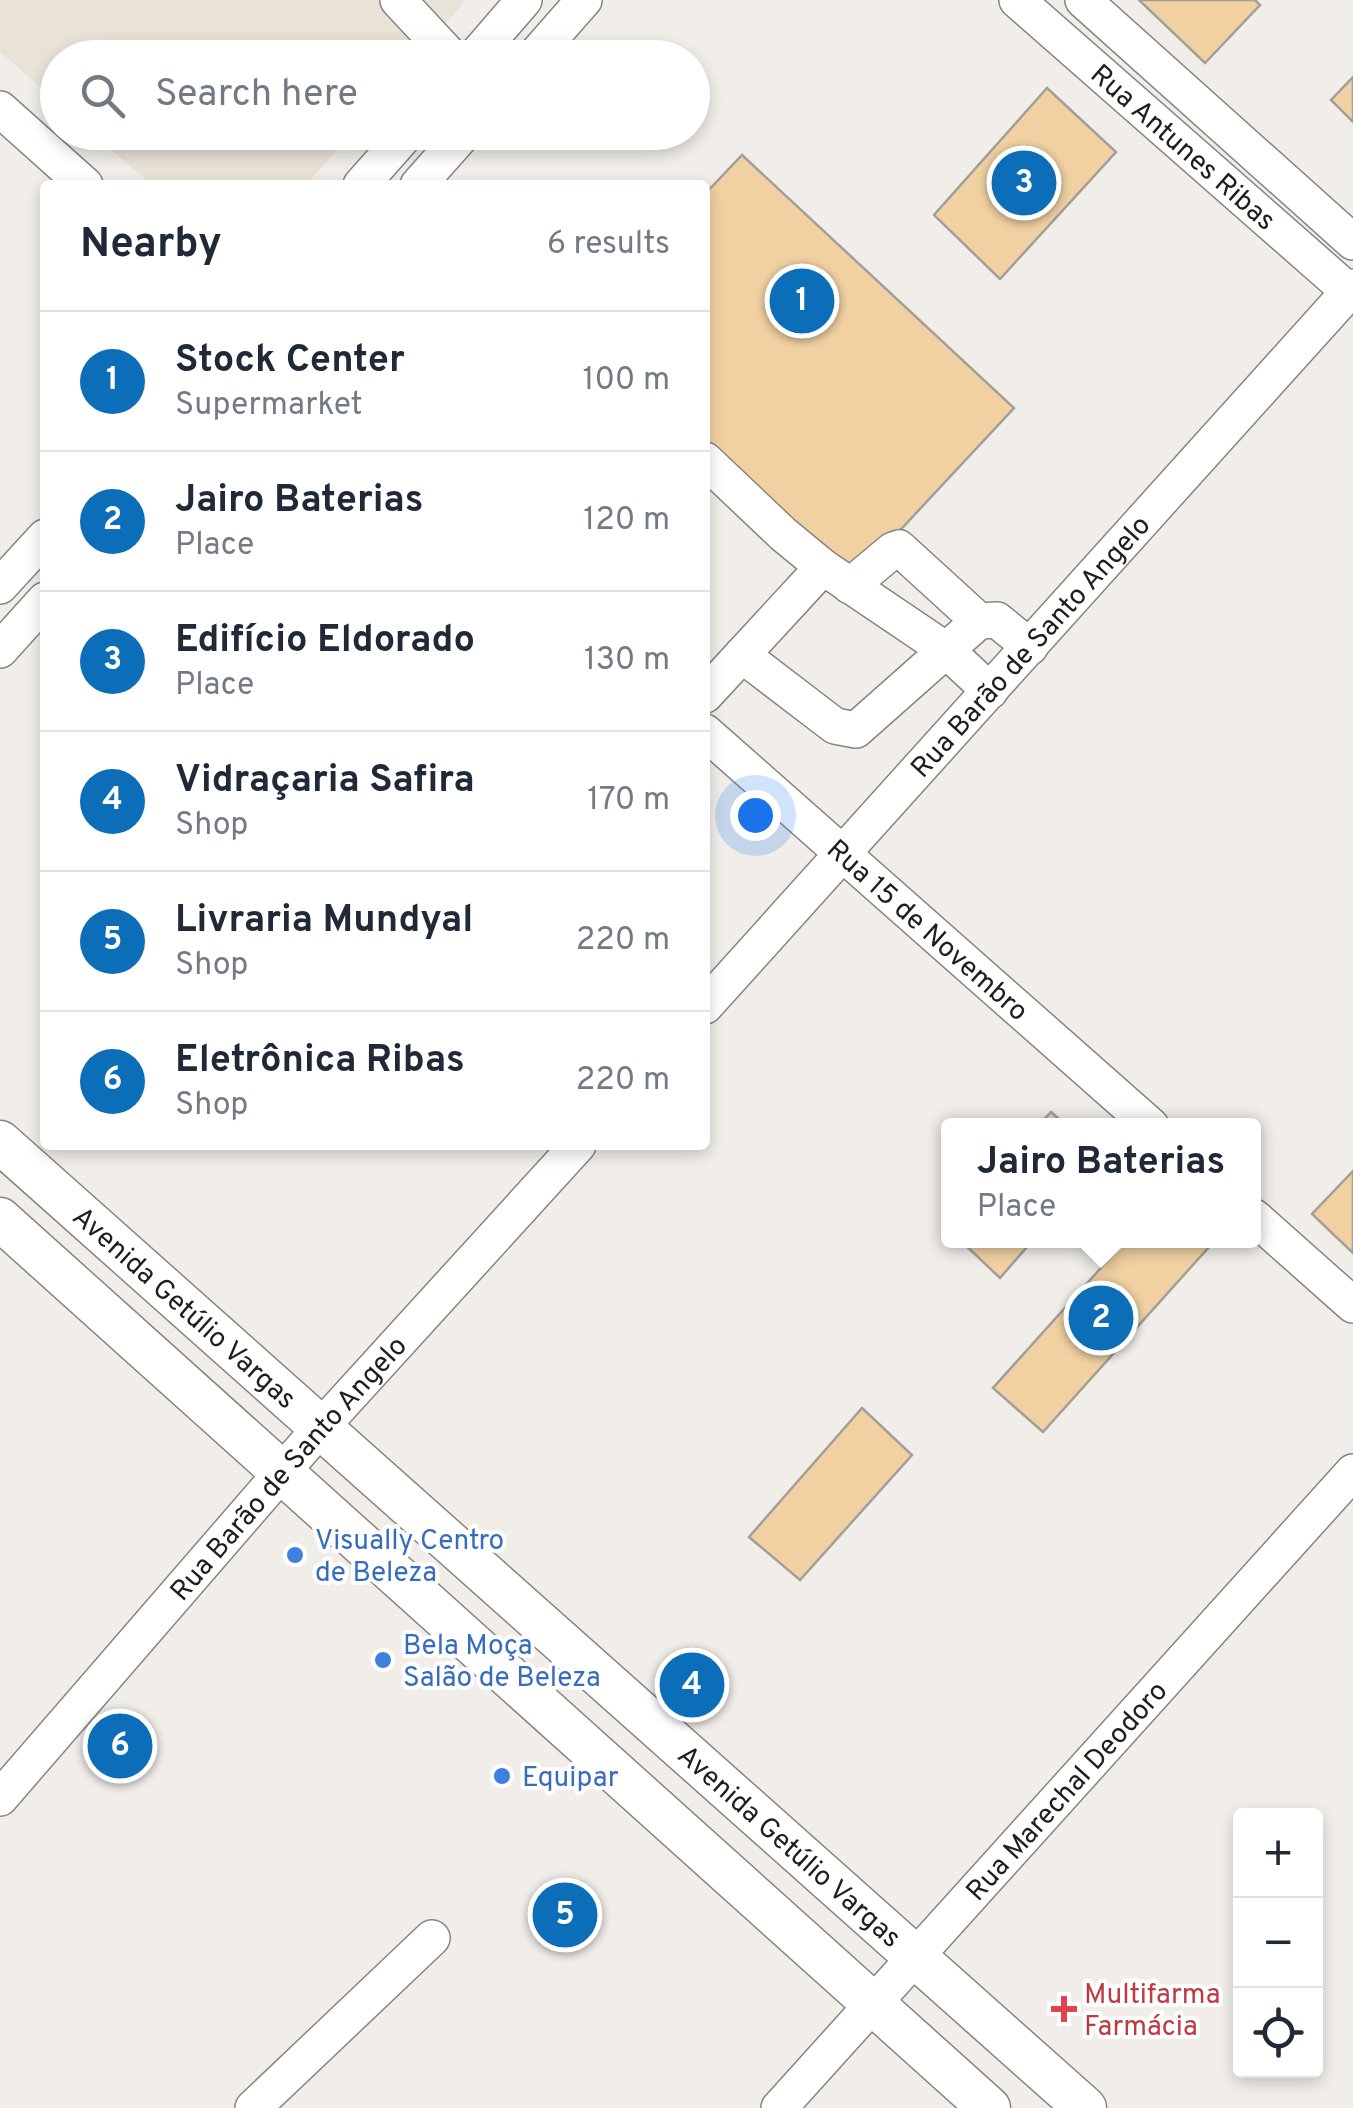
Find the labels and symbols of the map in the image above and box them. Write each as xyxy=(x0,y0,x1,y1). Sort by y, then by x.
street label: Rua Antunes Ribas xyxy=(1082,58,1282,240)
pin: 3 xyxy=(992,146,1056,220)
pin: 1 xyxy=(770,264,834,338)
street label: Rua Barão de Santo Angelo xyxy=(904,509,1160,787)
your location xyxy=(730,790,781,841)
street label: Rua 15 de Novembro xyxy=(818,833,1035,1030)
street label: Avenida Getúlio Vargas xyxy=(64,1200,303,1418)
pin: 2 xyxy=(1068,1280,1134,1356)
street label: Rua Barão de Santo Angelo xyxy=(164,1330,416,1610)
place label: Visually Centro de Beleza xyxy=(315,1524,504,1592)
marker: Visually Centro de Beleza xyxy=(284,1544,306,1566)
place label: Bela Moça Salão de Beleza xyxy=(403,1629,601,1697)
pin: 4 xyxy=(660,1648,724,1722)
marker: Bela Moça Salão de Beleza xyxy=(372,1649,394,1671)
street label: Rua Marechal Deodoro xyxy=(959,1675,1177,1910)
pin: 6 xyxy=(88,1708,152,1784)
street label: Avenida Getúlio Vargas xyxy=(669,1739,908,1957)
place label: Equipar xyxy=(522,1761,619,1797)
marker: Equipar xyxy=(491,1765,513,1787)
pin: 5 xyxy=(532,1878,598,1952)
place label: Multifarma Farmácia xyxy=(1084,1978,1220,2046)
marker: Multifarma Farmácia xyxy=(1053,1998,1075,2020)

